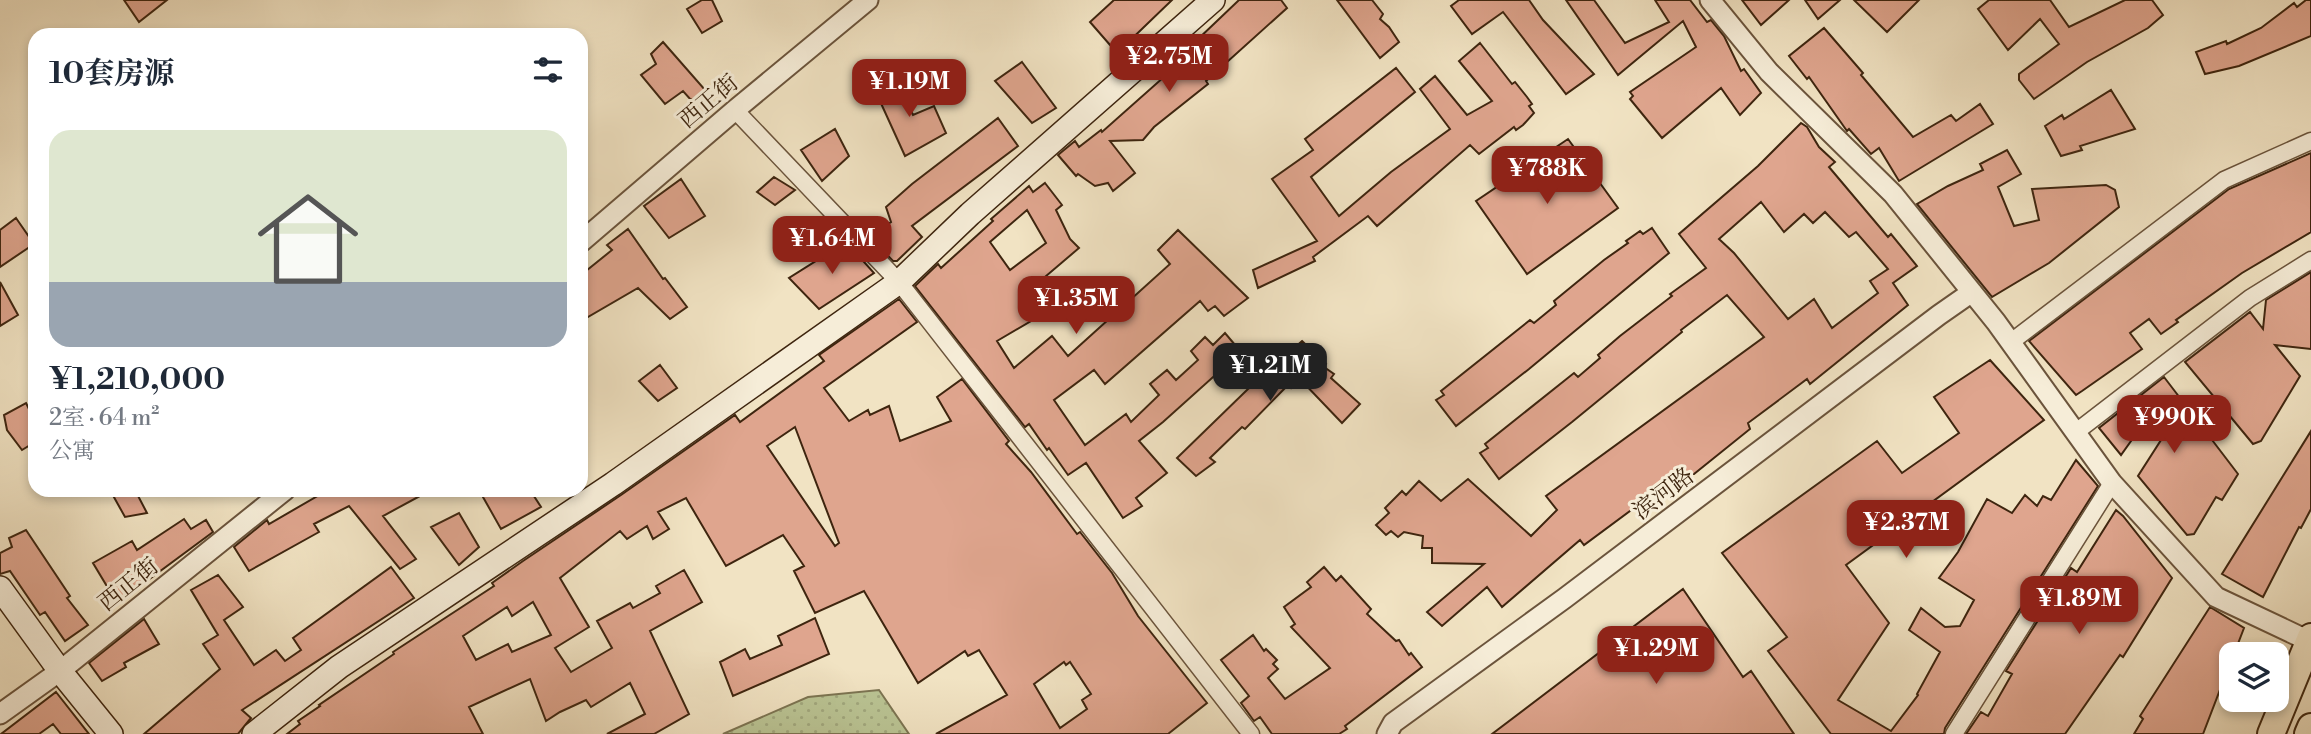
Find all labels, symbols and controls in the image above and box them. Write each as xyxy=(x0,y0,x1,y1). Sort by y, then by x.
pin: ¥2.75M xyxy=(1112,34,1226,94)
text: ¥2.75M xyxy=(1126,43,1212,71)
icon: filters xyxy=(529,51,567,89)
text: 10套房源 xyxy=(49,55,174,93)
pin: ¥1.19M xyxy=(852,60,966,119)
text: ¥1.19M xyxy=(868,68,950,96)
street label: 西正街 xyxy=(673,69,744,135)
pin: ¥788K xyxy=(1498,146,1596,206)
text: ¥788K xyxy=(1508,155,1586,183)
icon: home xyxy=(245,176,371,302)
pin: ¥1.64M xyxy=(775,216,889,276)
text: ¥1.64M xyxy=(789,225,875,253)
pin: ¥1.35M xyxy=(1019,276,1133,336)
text: ¥1.35M xyxy=(1034,285,1118,313)
pin: ¥1.21M xyxy=(1213,344,1327,403)
text: ¥1.21M xyxy=(1229,352,1311,380)
text: ¥1,210,000 xyxy=(49,361,225,399)
pin: ¥990K xyxy=(2125,396,2223,455)
text: 2室 · 64 m² xyxy=(49,404,159,432)
text: ¥990K xyxy=(2133,404,2215,432)
text: 公寓 xyxy=(49,437,95,465)
street label: 滨河路 xyxy=(1628,462,1700,526)
pin: ¥2.37M xyxy=(1849,500,1963,560)
text: ¥2.37M xyxy=(1863,509,1949,537)
street label: 西正街 xyxy=(93,552,164,617)
pin: ¥1.89M xyxy=(2022,576,2136,636)
text: ¥1.89M xyxy=(2036,585,2122,613)
pin: ¥1.29M xyxy=(1599,626,1713,686)
text: ¥1.29M xyxy=(1613,635,1699,663)
map controls xyxy=(2219,642,2289,712)
button: layers xyxy=(2219,642,2289,712)

